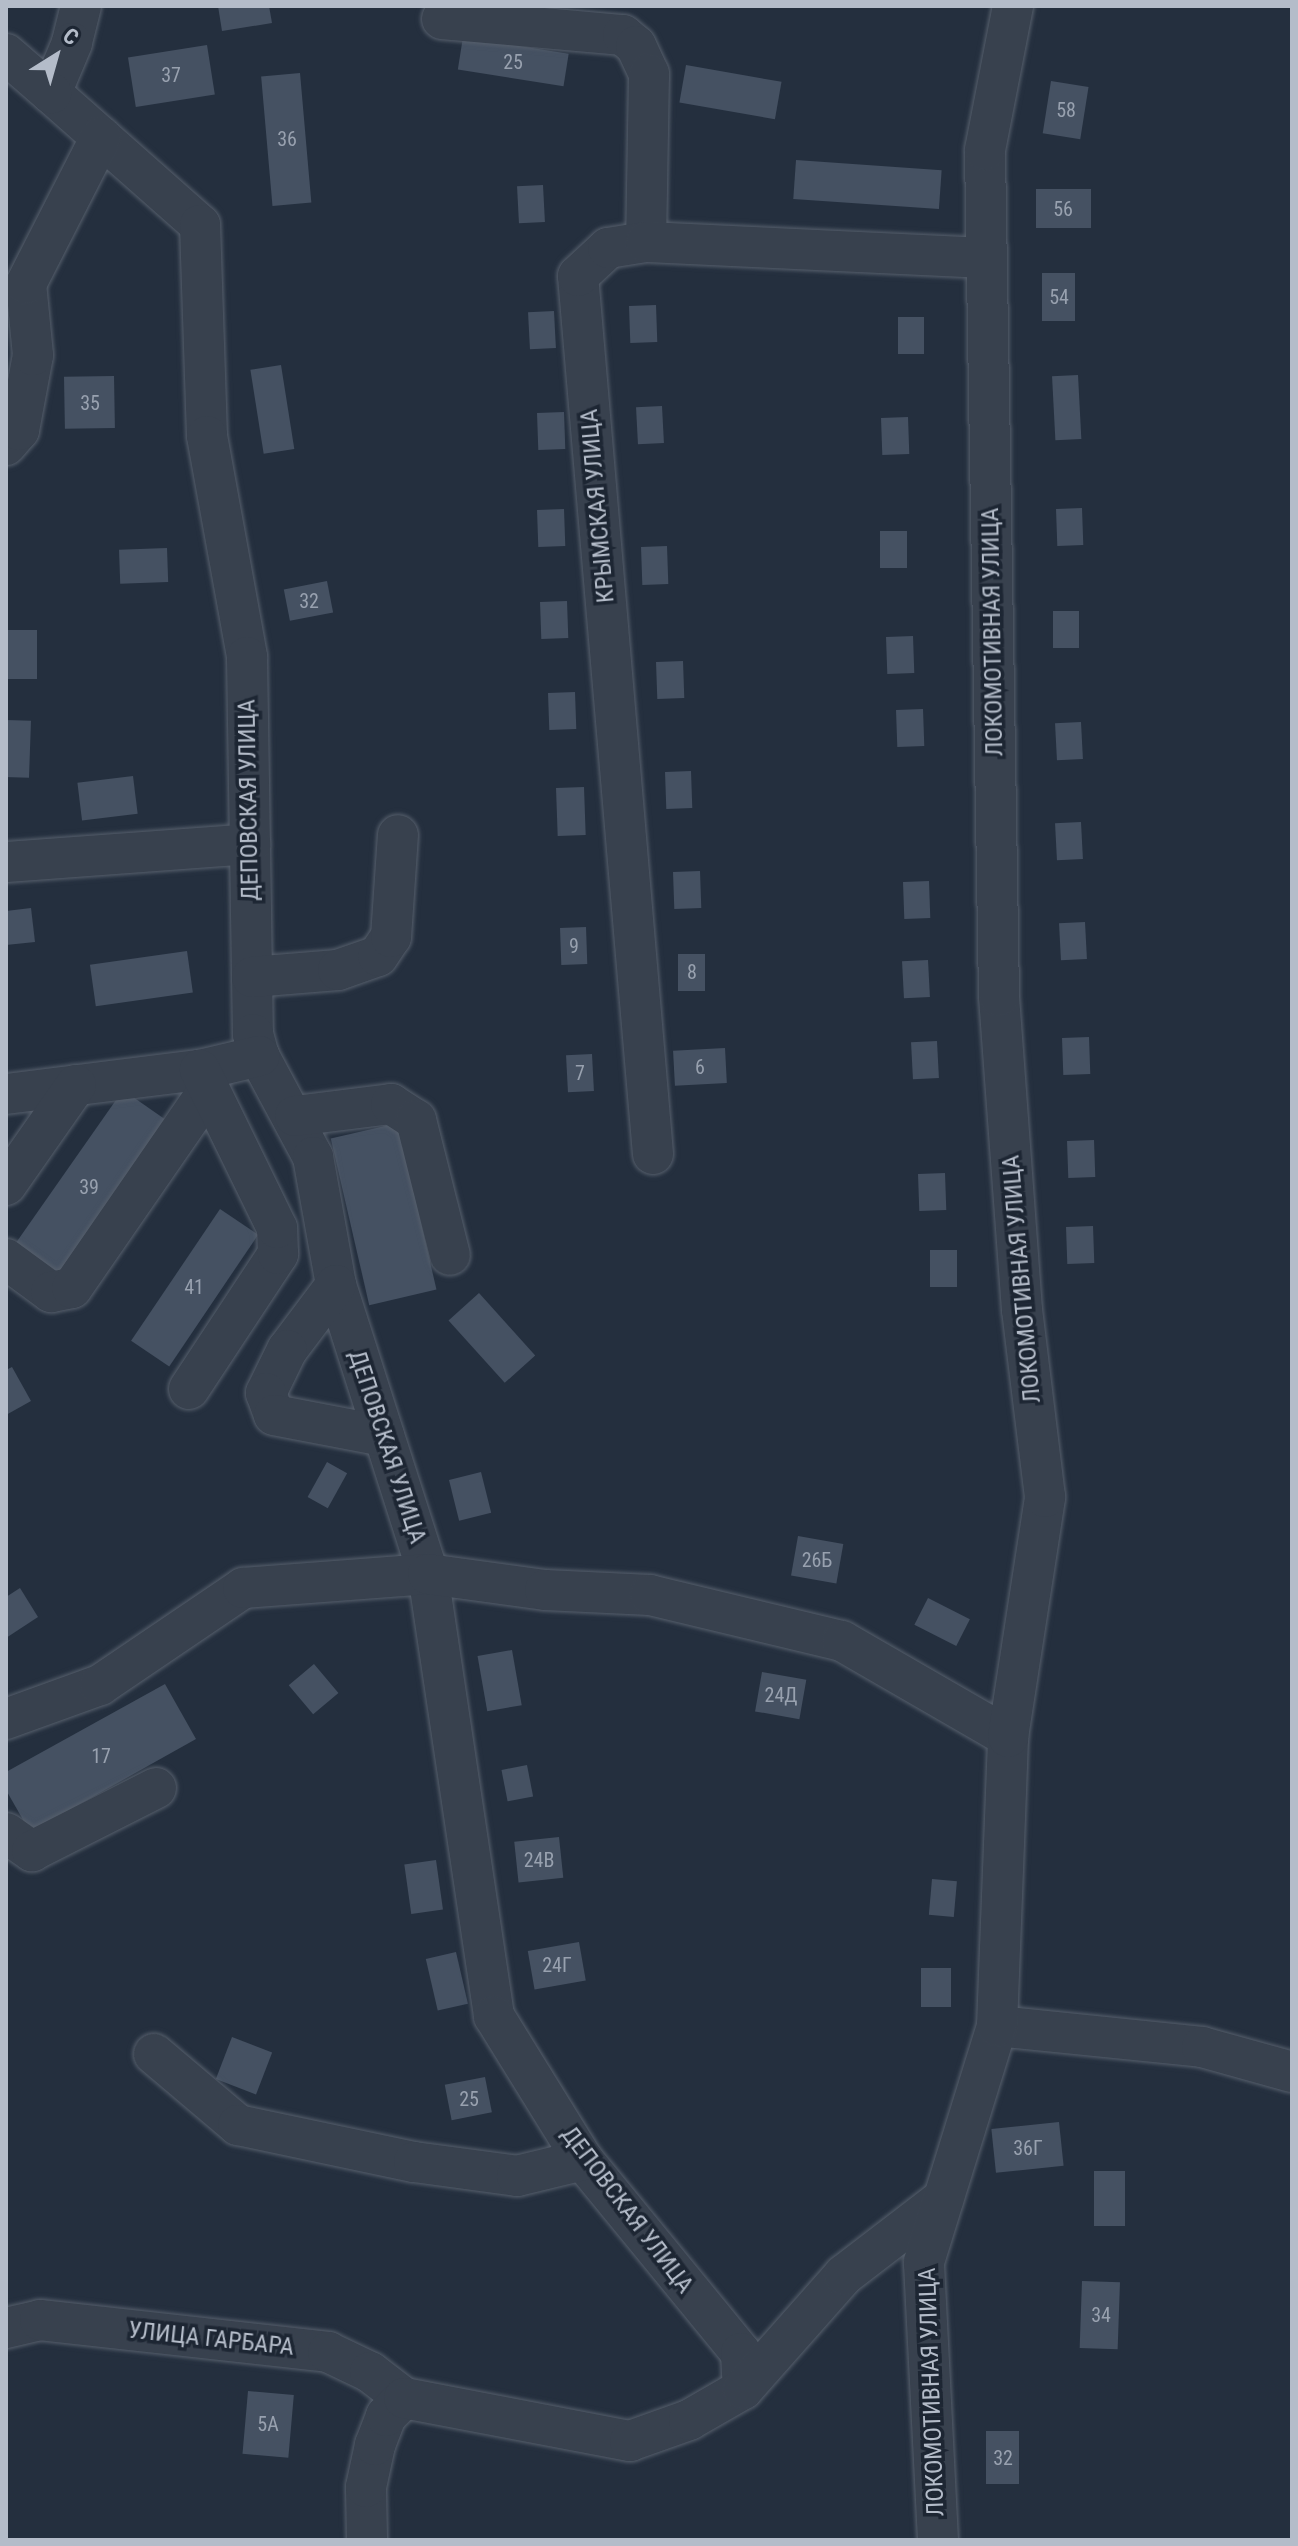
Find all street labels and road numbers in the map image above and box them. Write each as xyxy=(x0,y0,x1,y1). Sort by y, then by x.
street label: КРЫМСКАЯ УЛИЦА xyxy=(575,408,621,604)
street label: ЛОКОМОТИВНАЯ УЛИЦА xyxy=(976,507,1010,757)
street label: ДЕПОВСКАЯ УЛИЦА xyxy=(233,699,265,901)
street label: ЛОКОМОТИВНАЯ УЛИЦА xyxy=(997,1154,1047,1404)
street label: ДЕПОВСКАЯ УЛИЦА xyxy=(342,1347,432,1547)
street label: ДЕПОВСКАЯ УЛИЦА xyxy=(555,2121,699,2299)
street label: ЛОКОМОТИВНАЯ УЛИЦА xyxy=(913,2267,951,2517)
street label: УЛИЦА ГАРБАРА xyxy=(127,2316,295,2362)

